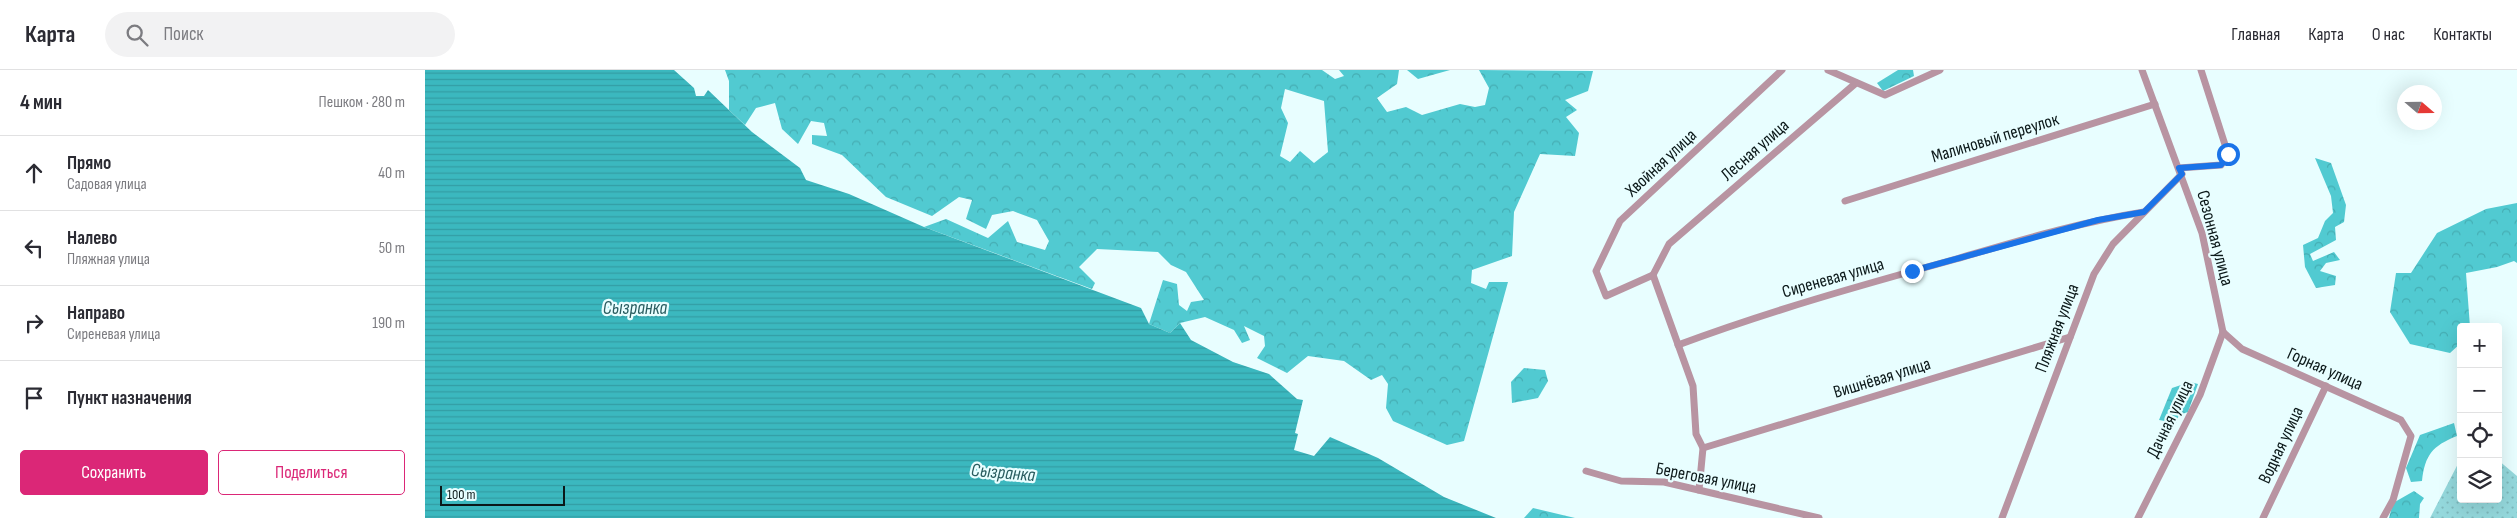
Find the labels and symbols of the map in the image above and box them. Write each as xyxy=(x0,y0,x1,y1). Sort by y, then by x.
north arrow xyxy=(2397,85,2442,130)
street label: Малиновый переулок xyxy=(1929,109,2061,167)
street label: Лесная улица xyxy=(1717,115,1793,185)
street label: Хвойная улица xyxy=(1620,125,1701,202)
route start xyxy=(2217,143,2240,166)
street label: Сезонная улица xyxy=(2192,188,2238,288)
street label: Сиреневая улица xyxy=(1780,253,1886,303)
route end xyxy=(1901,260,1924,283)
street label: Пляжная улица xyxy=(2030,281,2084,375)
water label: Сызранка xyxy=(603,297,667,320)
street label: Горная улица xyxy=(2284,343,2366,395)
street label: Вишнёвая улица xyxy=(1831,353,1933,403)
street label: Дачная улица xyxy=(2142,377,2198,461)
street label: Водная улица xyxy=(2254,403,2308,487)
street label: Береговая улица xyxy=(1654,458,1758,498)
water label: Сызранка xyxy=(970,459,1036,487)
scale bar xyxy=(440,483,565,506)

